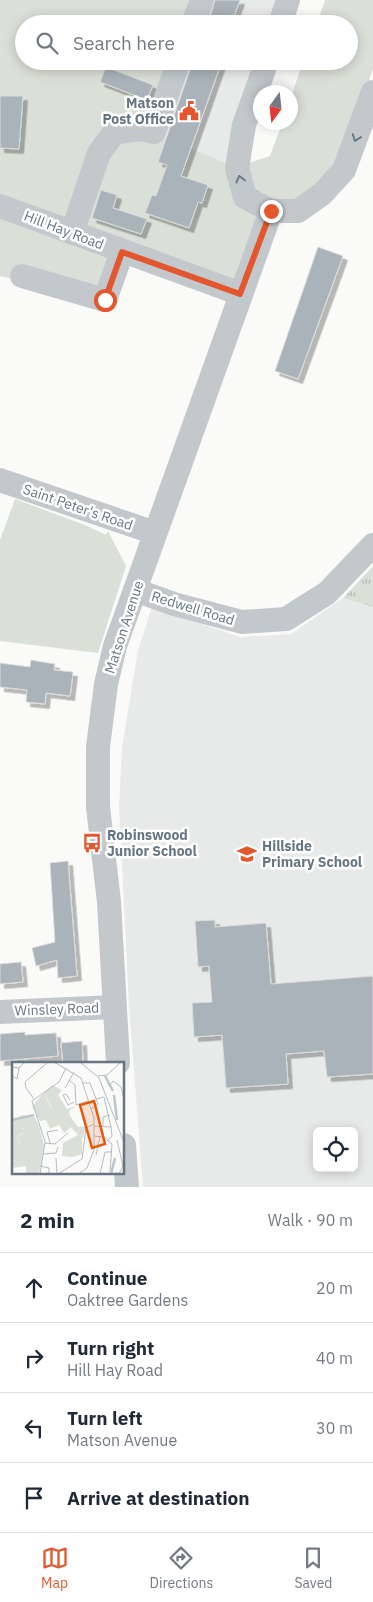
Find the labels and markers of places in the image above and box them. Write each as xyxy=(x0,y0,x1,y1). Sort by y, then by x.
place label: Matson Post Office xyxy=(102,94,174,128)
public building icon: Matson Post Office xyxy=(178,100,200,122)
place label: Robinswood Junior School xyxy=(107,826,197,860)
bus stop icon: Robinswood Junior School xyxy=(81,832,103,854)
place label: Hillside Primary School xyxy=(262,837,362,871)
school or university icon: Hillside Primary School xyxy=(236,843,258,865)

